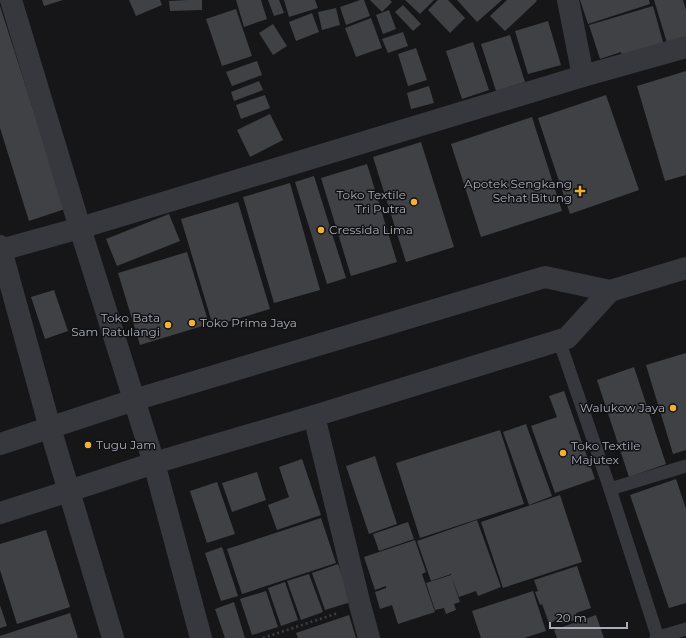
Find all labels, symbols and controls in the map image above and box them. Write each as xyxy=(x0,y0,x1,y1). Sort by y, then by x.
place label: Apotek Sengkang Sehat Bitung xyxy=(464,176,572,205)
marker: Apotek Sengkang Sehat Bitung xyxy=(575,186,585,196)
place label: Toko Textile Tri Putra xyxy=(336,187,406,216)
marker: Toko Textile Tri Putra xyxy=(409,197,419,207)
place label: Cressida Lima xyxy=(329,222,413,237)
marker: Cressida Lima xyxy=(316,225,326,235)
place label: Toko Bata Sam Ratulangi xyxy=(71,310,160,339)
place label: Toko Prima Jaya xyxy=(200,315,297,330)
marker: Toko Prima Jaya xyxy=(187,318,197,328)
marker: Toko Bata Sam Ratulangi xyxy=(163,320,173,330)
place label: Walukow Jaya xyxy=(580,400,665,415)
marker: Walukow Jaya xyxy=(668,403,678,413)
place label: Tugu Jam xyxy=(96,437,156,452)
place label: Toko Textile Majutex xyxy=(571,438,641,467)
marker: Tugu Jam xyxy=(83,440,93,450)
marker: Toko Textile Majutex xyxy=(558,448,568,458)
scale bar xyxy=(550,604,627,630)
text: 20 m xyxy=(556,610,587,625)

